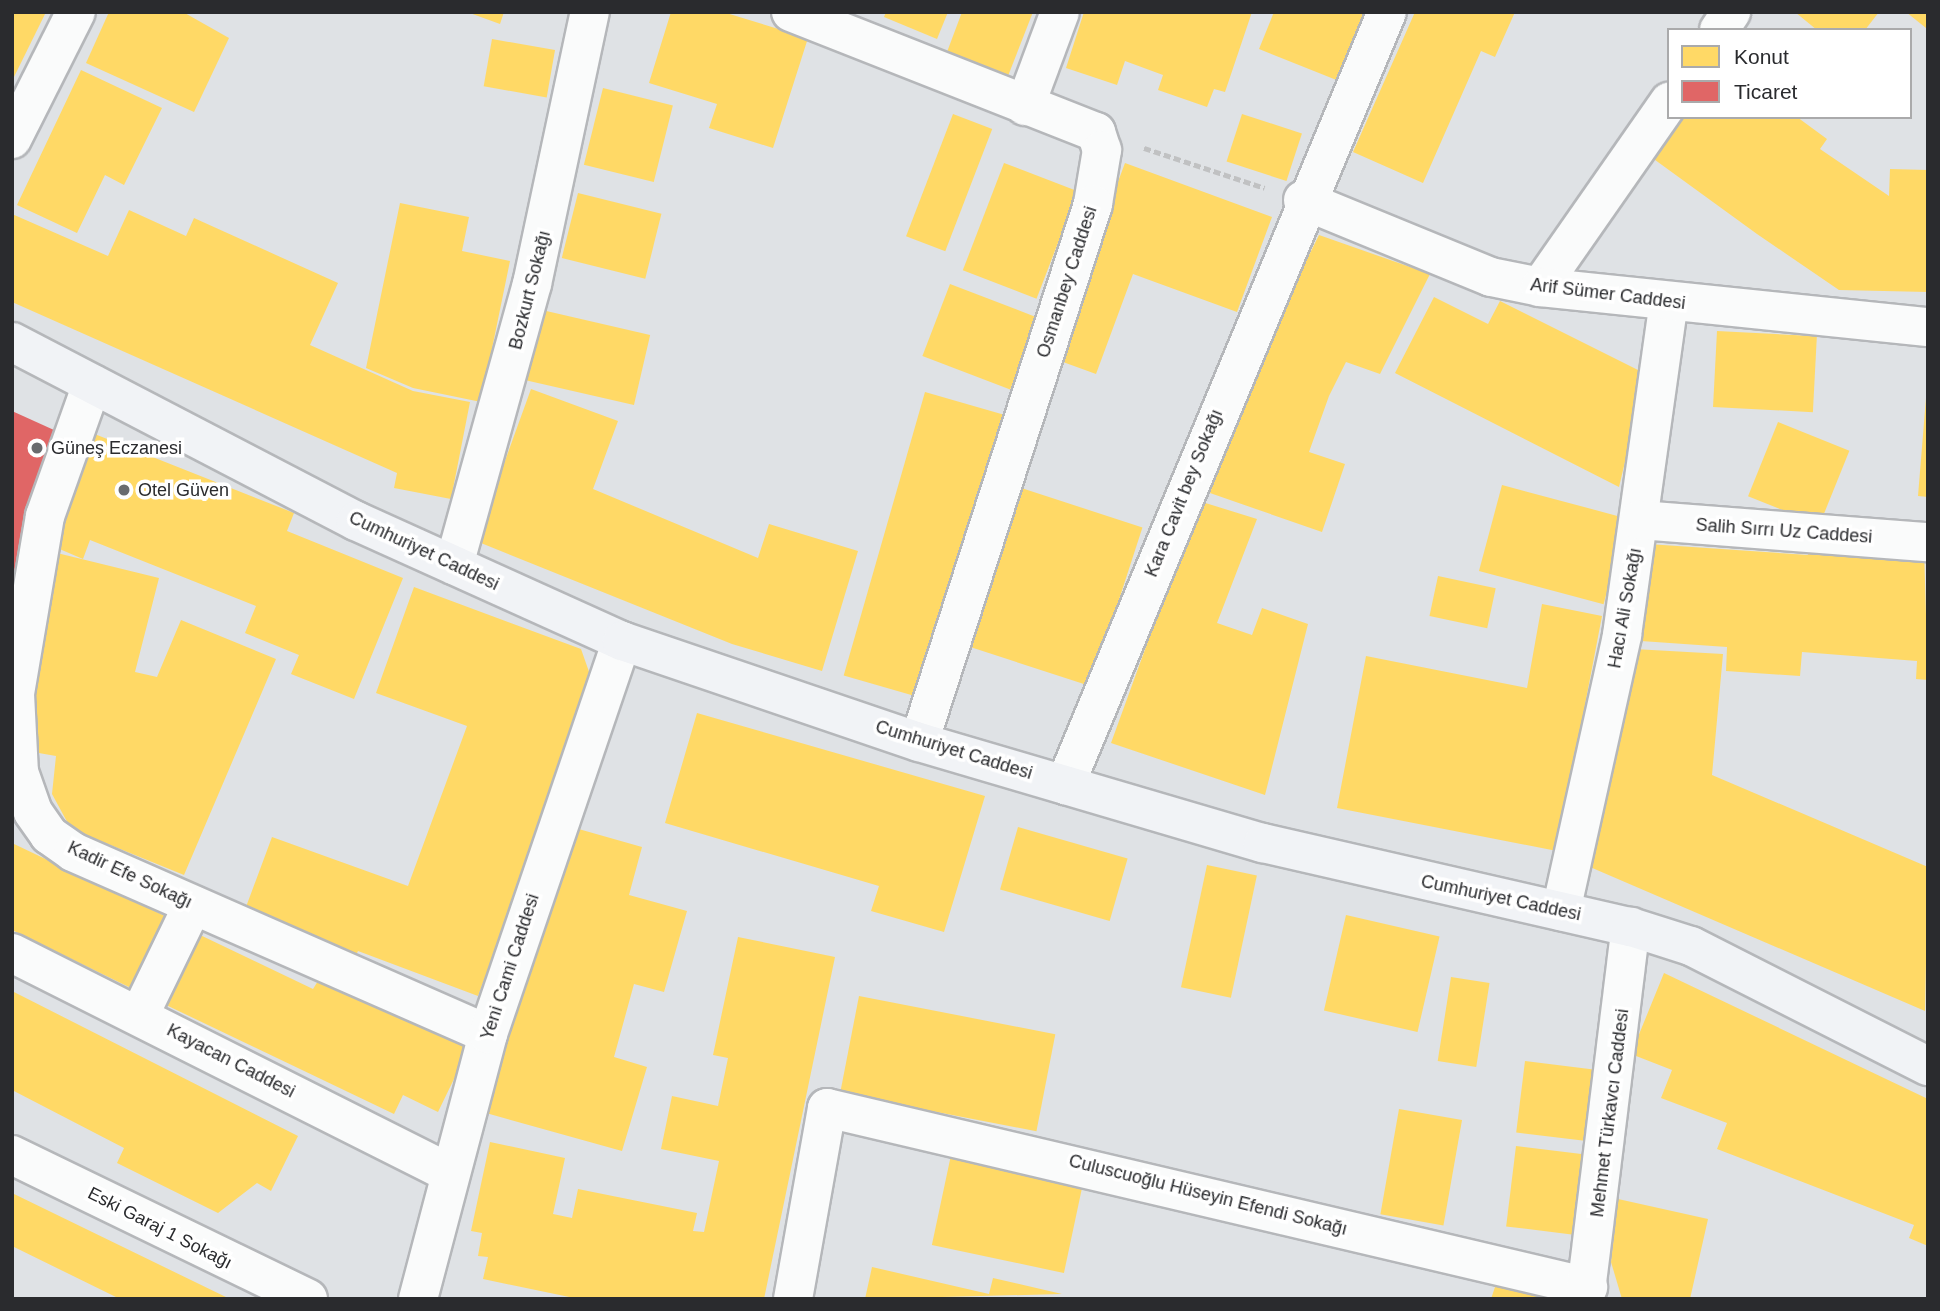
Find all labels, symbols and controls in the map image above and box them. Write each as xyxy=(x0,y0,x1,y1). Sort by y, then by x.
legend xyxy=(1667,28,1912,119)
text: Konut xyxy=(1734,45,1789,68)
text: Ticaret xyxy=(1734,80,1797,103)
street label: Osmanbey Caddesi xyxy=(1032,203,1102,361)
street label: Bozkurt Sokağı xyxy=(505,228,555,352)
street label: Arif Sümer Caddesi xyxy=(1529,274,1687,314)
street label: Kara Cavit bey Sokağı xyxy=(1140,406,1228,580)
place label: Güneş Eczanesi xyxy=(51,437,182,459)
marker: Güneş Eczanesi xyxy=(29,440,45,456)
place label: Otel Güven xyxy=(138,479,229,501)
marker: Otel Güven xyxy=(116,482,132,498)
street label: Cumhuriyet Caddesi xyxy=(346,507,502,595)
street label: Salih Sırrı Uz Caddesi xyxy=(1695,514,1873,548)
street label: Hacı Ali Sokağı xyxy=(1604,546,1646,670)
street label: Cumhuriyet Caddesi xyxy=(873,716,1035,784)
street label: Kadir Efe Sokağı xyxy=(64,837,196,913)
street label: Cumhuriyet Caddesi xyxy=(1419,870,1583,926)
street label: Yeni Cami Caddesi xyxy=(476,891,544,1043)
street label: Mehmet Türkavcı Caddesi xyxy=(1586,1007,1634,1219)
street label: Kayacan Caddesi xyxy=(163,1019,299,1103)
street label: Culuscuoğlu Hüseyin Efendi Sokağı xyxy=(1067,1150,1349,1240)
street label: Eski Garaj 1 Sokağı xyxy=(84,1182,236,1274)

